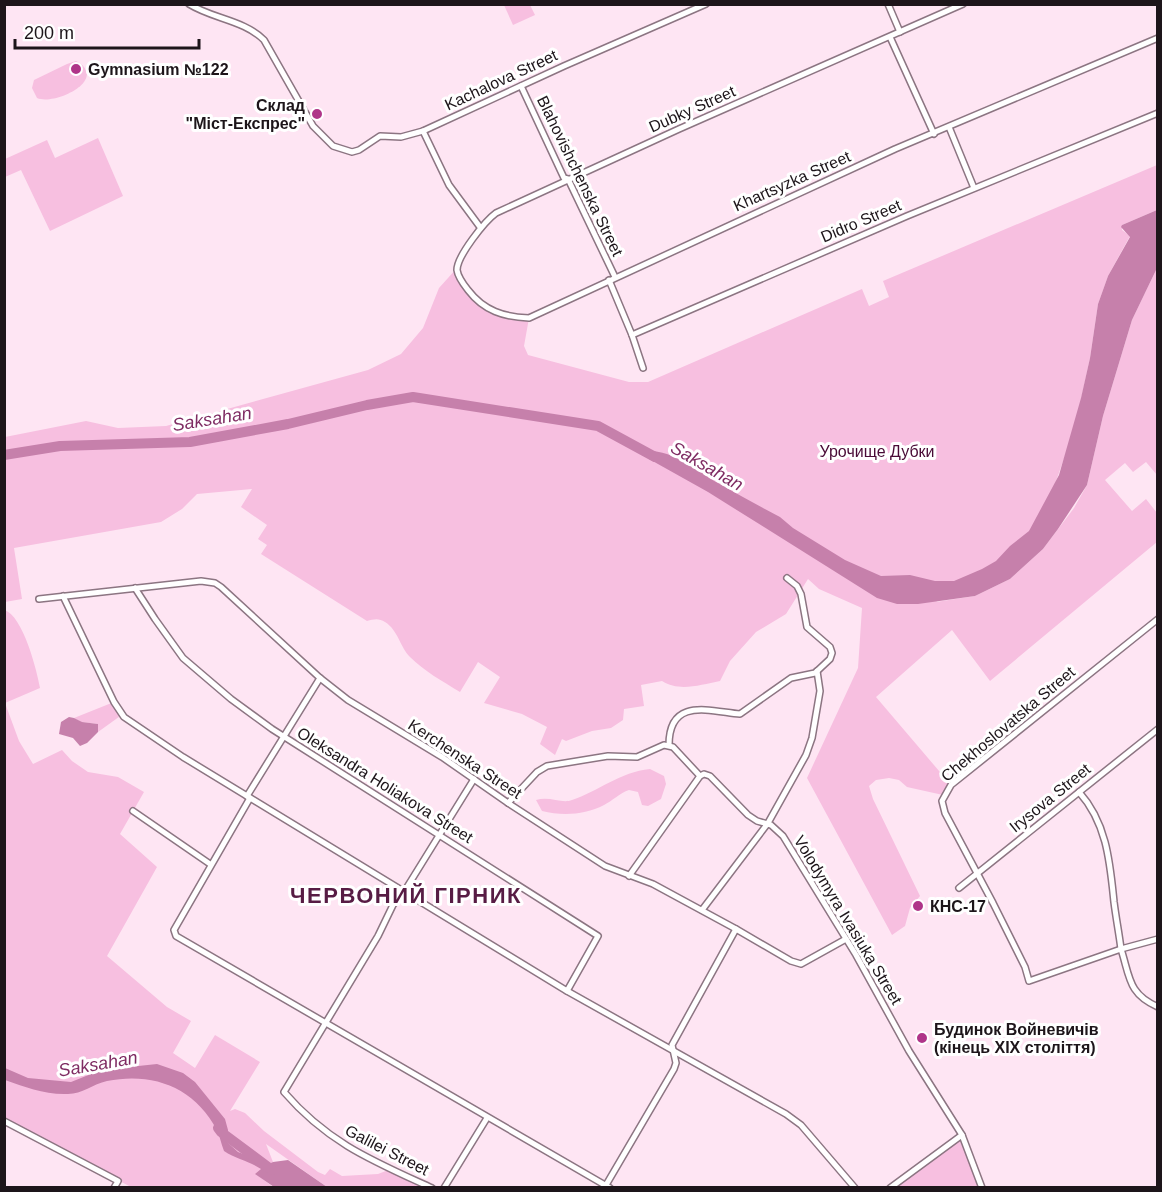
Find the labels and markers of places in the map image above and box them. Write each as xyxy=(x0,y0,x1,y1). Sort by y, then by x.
place label: Gymnasium №122 xyxy=(88,61,229,78)
marker: Gymnasium №122 xyxy=(69,62,83,76)
place label: Склад "Міст-Експрес" xyxy=(186,97,305,132)
marker: Склад "Міст-Експрес" xyxy=(310,107,324,121)
place label: КНС-17 xyxy=(930,898,986,915)
marker: КНС-17 xyxy=(911,899,925,913)
place label: Будинок Войневичів (кінець ХІХ століття) xyxy=(934,1021,1099,1056)
marker: Будинок Войневичів (кінець ХІХ століття) xyxy=(915,1031,929,1045)

